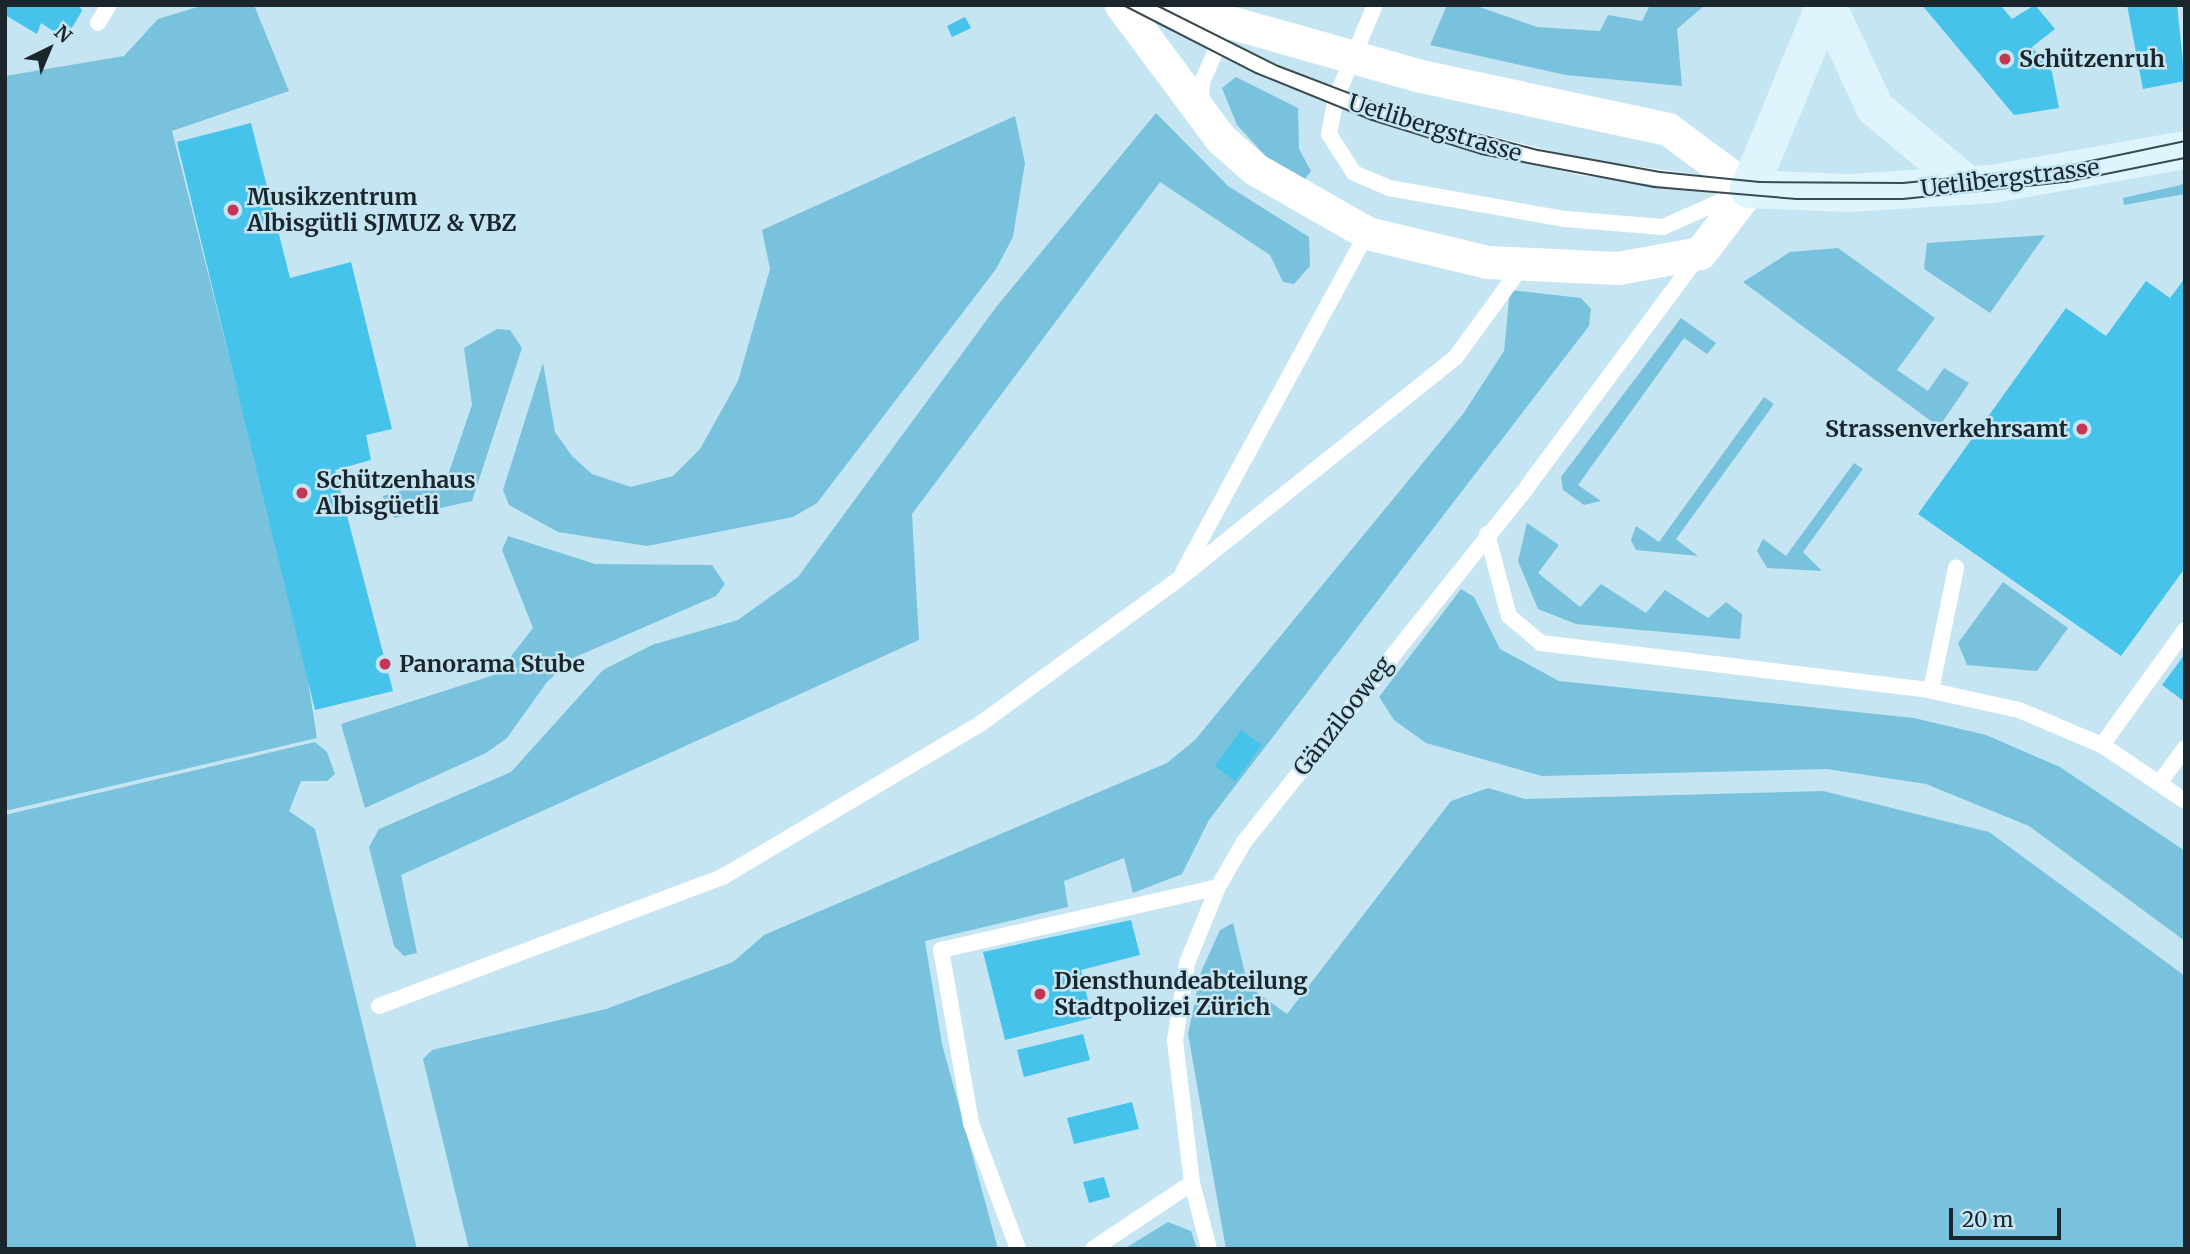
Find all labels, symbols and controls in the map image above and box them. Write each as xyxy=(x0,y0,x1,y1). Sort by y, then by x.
north arrow xyxy=(14,14,84,84)
text: N xyxy=(50,20,77,48)
place label: Schützenruh xyxy=(2019,45,2165,73)
marker: Schützenruh xyxy=(1997,51,2013,67)
street label: Uetlibergstrasse xyxy=(1345,89,1525,167)
street label: Uetlibergstrasse xyxy=(1919,153,2101,203)
place label: Musikzentrum Albisgütli SJMUZ & VBZ xyxy=(247,183,516,237)
marker: Musikzentrum Albisgütli SJMUZ & VBZ xyxy=(225,202,241,218)
place label: Strassenverkehrsamt xyxy=(1825,415,2068,443)
marker: Strassenverkehrsamt xyxy=(2074,421,2090,437)
place label: Schützenhaus Albisgüetli xyxy=(316,466,476,520)
marker: Schützenhaus Albisgüetli xyxy=(294,485,310,501)
place label: Panorama Stube xyxy=(399,650,585,678)
street label: Gänzilooweg xyxy=(1288,651,1398,781)
marker: Panorama Stube xyxy=(377,656,393,672)
place label: Diensthundeabteilung Stadtpolizei Zürich xyxy=(1054,967,1308,1021)
marker: Diensthundeabteilung Stadtpolizei Zürich xyxy=(1032,986,1048,1002)
scale bar xyxy=(1952,1194,2064,1238)
text: 20 m xyxy=(1962,1206,2013,1233)

